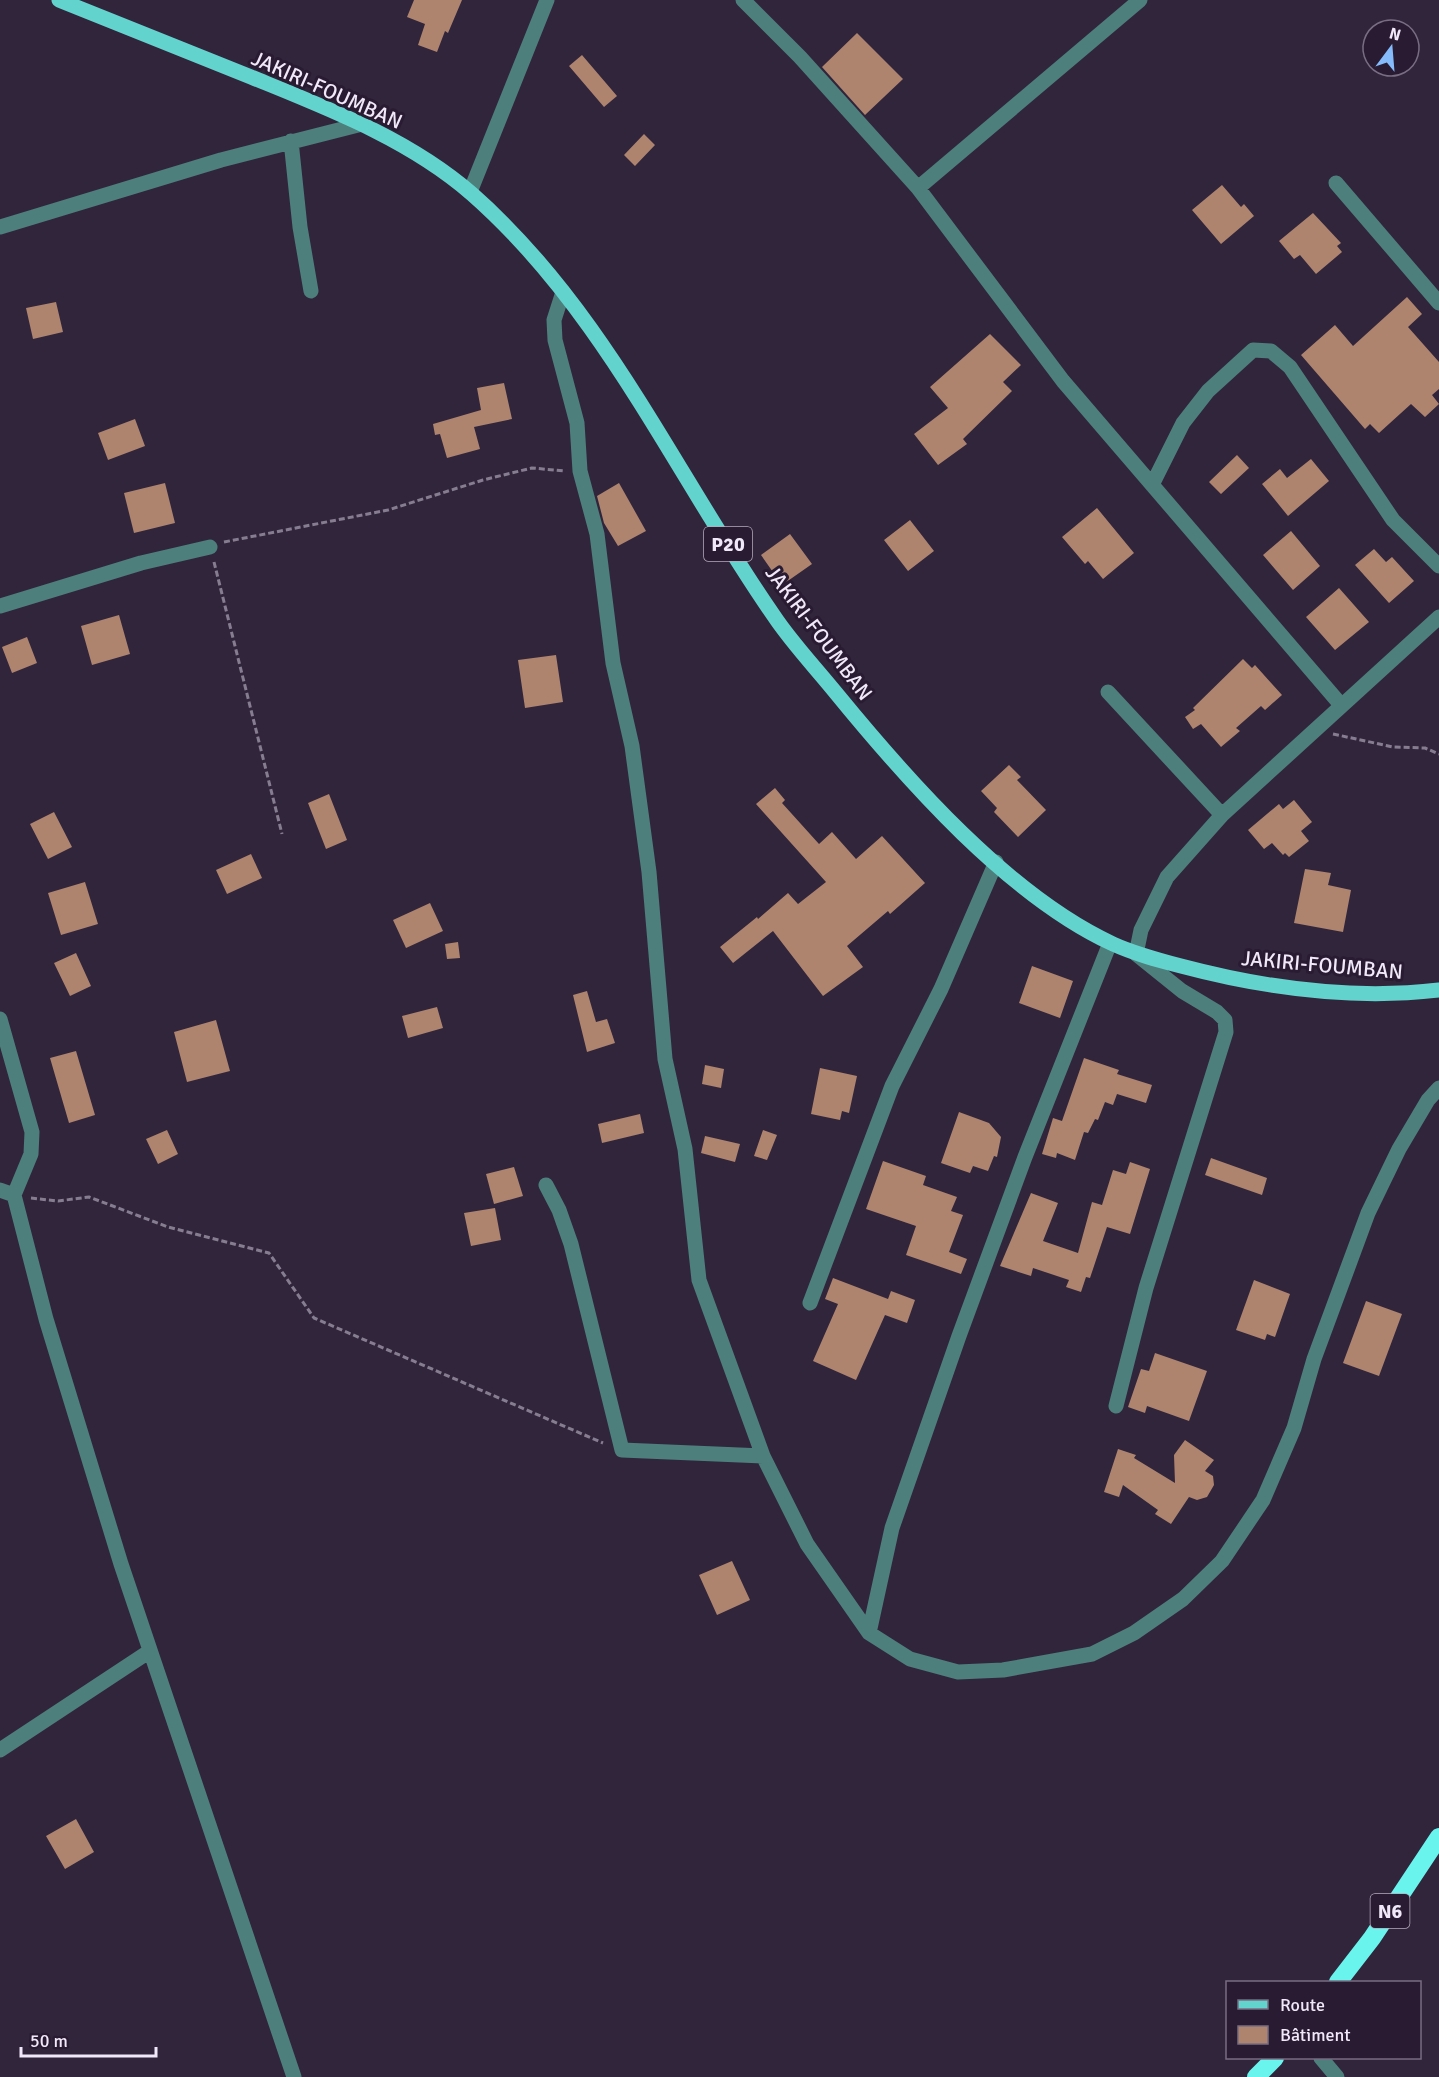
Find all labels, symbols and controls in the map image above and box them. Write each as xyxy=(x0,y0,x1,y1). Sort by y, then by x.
north arrow xyxy=(1361,18,1421,78)
text: N xyxy=(1387,23,1403,46)
street label: JAKIRI-FOUMBAN xyxy=(248,45,406,135)
road number: P20 xyxy=(704,527,752,561)
street label: JAKIRI-FOUMBAN xyxy=(760,560,878,706)
street label: JAKIRI-FOUMBAN xyxy=(1240,945,1404,985)
road number: N6 xyxy=(1370,1894,1410,1928)
legend xyxy=(1226,1981,1421,2059)
text: Route xyxy=(1280,1994,1325,2016)
scale bar xyxy=(21,2020,156,2058)
text: Bâtiment xyxy=(1280,2024,1351,2046)
text: 50 m xyxy=(30,2030,68,2052)

